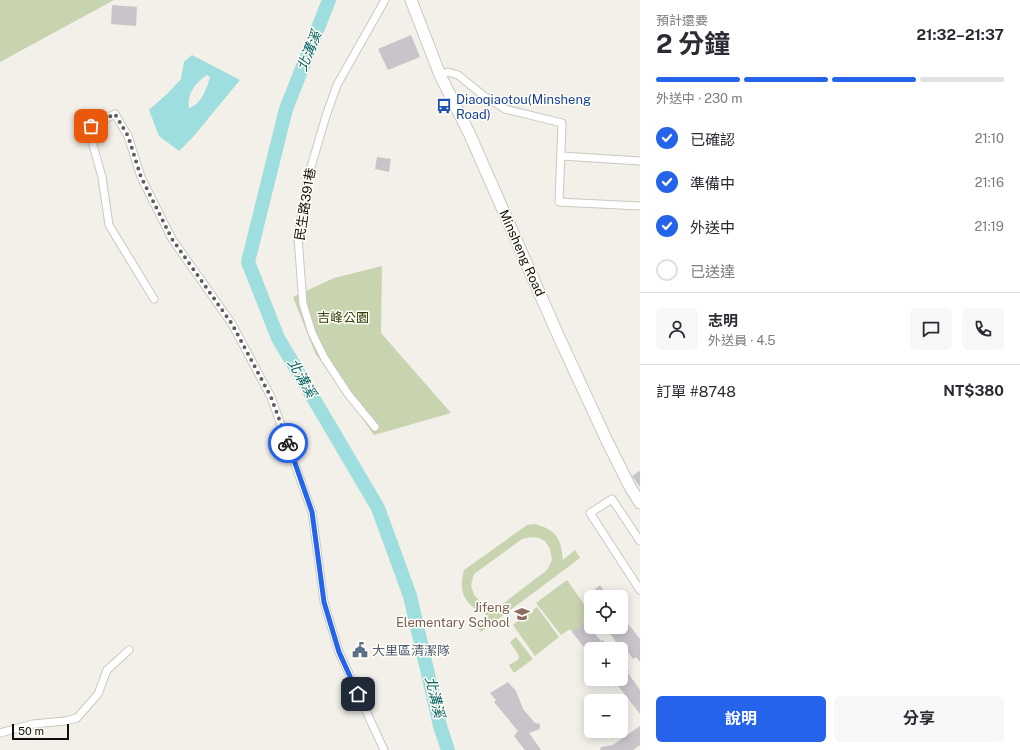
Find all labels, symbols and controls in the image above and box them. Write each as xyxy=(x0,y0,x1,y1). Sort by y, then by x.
text: 預計還要 xyxy=(656,13,708,28)
text: 21:32–21:37 xyxy=(917,26,1004,43)
water label: 北溝溪 xyxy=(294,27,325,73)
text: 2 分鐘 xyxy=(656,28,730,59)
text: 外送中 · 230 m xyxy=(656,91,742,106)
place label: Diaoqiaotou(Minsheng Road) xyxy=(456,92,591,122)
bus stop icon: Diaoqiaotou(Minsheng Road) xyxy=(435,97,453,115)
pin xyxy=(74,109,108,143)
icon: bag xyxy=(80,115,102,137)
icon: check xyxy=(656,127,678,149)
text: 已確認 xyxy=(690,131,735,148)
text: 21:10 xyxy=(975,131,1004,146)
street label: 民生路391巷 xyxy=(292,167,318,241)
icon: check xyxy=(656,171,678,193)
text: 準備中 xyxy=(690,175,735,192)
text: 21:16 xyxy=(975,175,1004,190)
street label: Minsheng Road xyxy=(496,207,548,299)
icon: check xyxy=(656,215,678,237)
text: 外送中 xyxy=(690,219,735,236)
text: 21:19 xyxy=(975,219,1004,234)
text: 已送達 xyxy=(690,263,735,280)
button: person xyxy=(656,308,698,350)
button: chat xyxy=(910,308,952,350)
button: phone xyxy=(962,308,1004,350)
park label: 吉峰公園 xyxy=(317,310,369,325)
text: 志明 xyxy=(708,312,738,329)
text: 外送員 · 4.5 xyxy=(708,333,776,348)
water label: 北溝溪 xyxy=(285,356,320,402)
text: NT$380 xyxy=(943,382,1004,399)
text: 訂單 #8748 xyxy=(656,383,736,400)
courier xyxy=(268,423,308,463)
icon: bike xyxy=(277,432,299,454)
map controls xyxy=(584,590,628,738)
button: locate xyxy=(584,590,628,634)
place label: Jifeng Elementary School xyxy=(396,600,510,630)
school or university icon: Jifeng Elementary School xyxy=(513,605,531,623)
public building icon: 大里區清潔隊 xyxy=(351,641,369,659)
button: + xyxy=(584,642,628,686)
place label: 大里區清潔隊 xyxy=(372,643,450,658)
water label: 北溝溪 xyxy=(422,675,448,721)
pin xyxy=(341,677,375,711)
icon: home xyxy=(347,683,369,705)
button: − xyxy=(584,694,628,738)
button: 說明 xyxy=(656,696,826,742)
button: 分享 xyxy=(834,696,1004,742)
scale bar xyxy=(12,722,69,741)
text: 50 m xyxy=(18,725,44,737)

